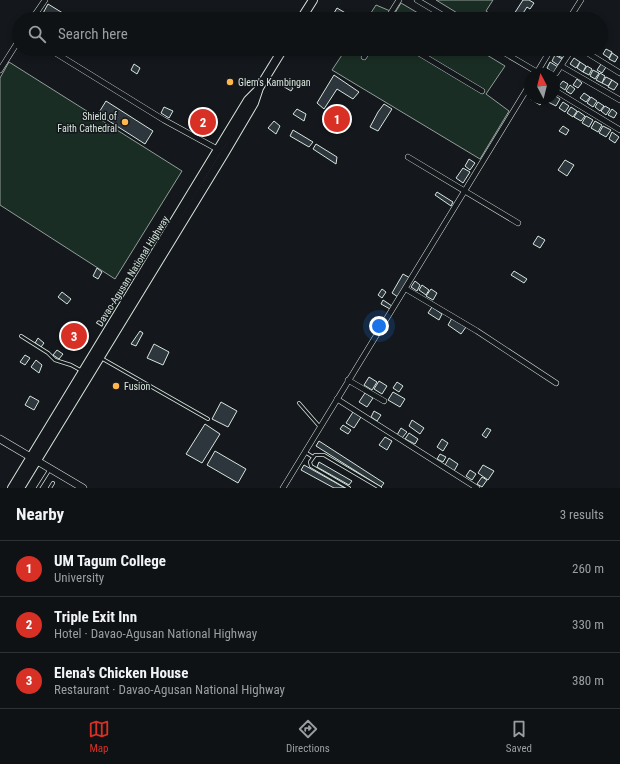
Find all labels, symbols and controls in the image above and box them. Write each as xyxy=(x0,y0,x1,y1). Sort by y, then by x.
search box xyxy=(12,12,608,56)
icon: search xyxy=(26,23,48,45)
text: Search here xyxy=(58,25,128,43)
north arrow xyxy=(524,68,560,104)
marker: Glem's Kambingan xyxy=(225,77,235,87)
place label: Glem's Kambingan xyxy=(238,77,311,88)
pin: 1 xyxy=(324,104,350,134)
pin: 2 xyxy=(190,107,216,137)
place label: Shield of Faith Cathedral xyxy=(57,111,118,134)
marker: Shield of Faith Cathedral xyxy=(120,117,130,127)
street label: Davao-Agusan National Highway xyxy=(94,214,171,328)
your location xyxy=(369,316,389,336)
pin: 3 xyxy=(61,321,87,351)
marker: Fusion xyxy=(111,381,121,391)
place label: Fusion xyxy=(124,381,150,392)
text: Nearby xyxy=(16,504,64,524)
text: 3 results xyxy=(560,507,604,522)
text: UM Tagum College xyxy=(54,552,166,570)
text: 1 xyxy=(26,561,32,576)
text: 260 m xyxy=(572,561,604,576)
text: University xyxy=(54,570,104,585)
text: Triple Exit Inn xyxy=(54,608,137,626)
text: 2 xyxy=(26,617,32,632)
text: 330 m xyxy=(572,617,604,632)
text: Hotel · Davao-Agusan National Highway xyxy=(54,626,257,641)
text: Elena's Chicken House xyxy=(54,664,188,682)
text: 3 xyxy=(26,673,32,688)
text: 380 m xyxy=(572,673,604,688)
text: Restaurant · Davao-Agusan National Highway xyxy=(54,682,285,697)
tab: Map xyxy=(88,718,110,755)
tab: Directions xyxy=(286,718,330,755)
tab: Saved xyxy=(506,718,532,755)

